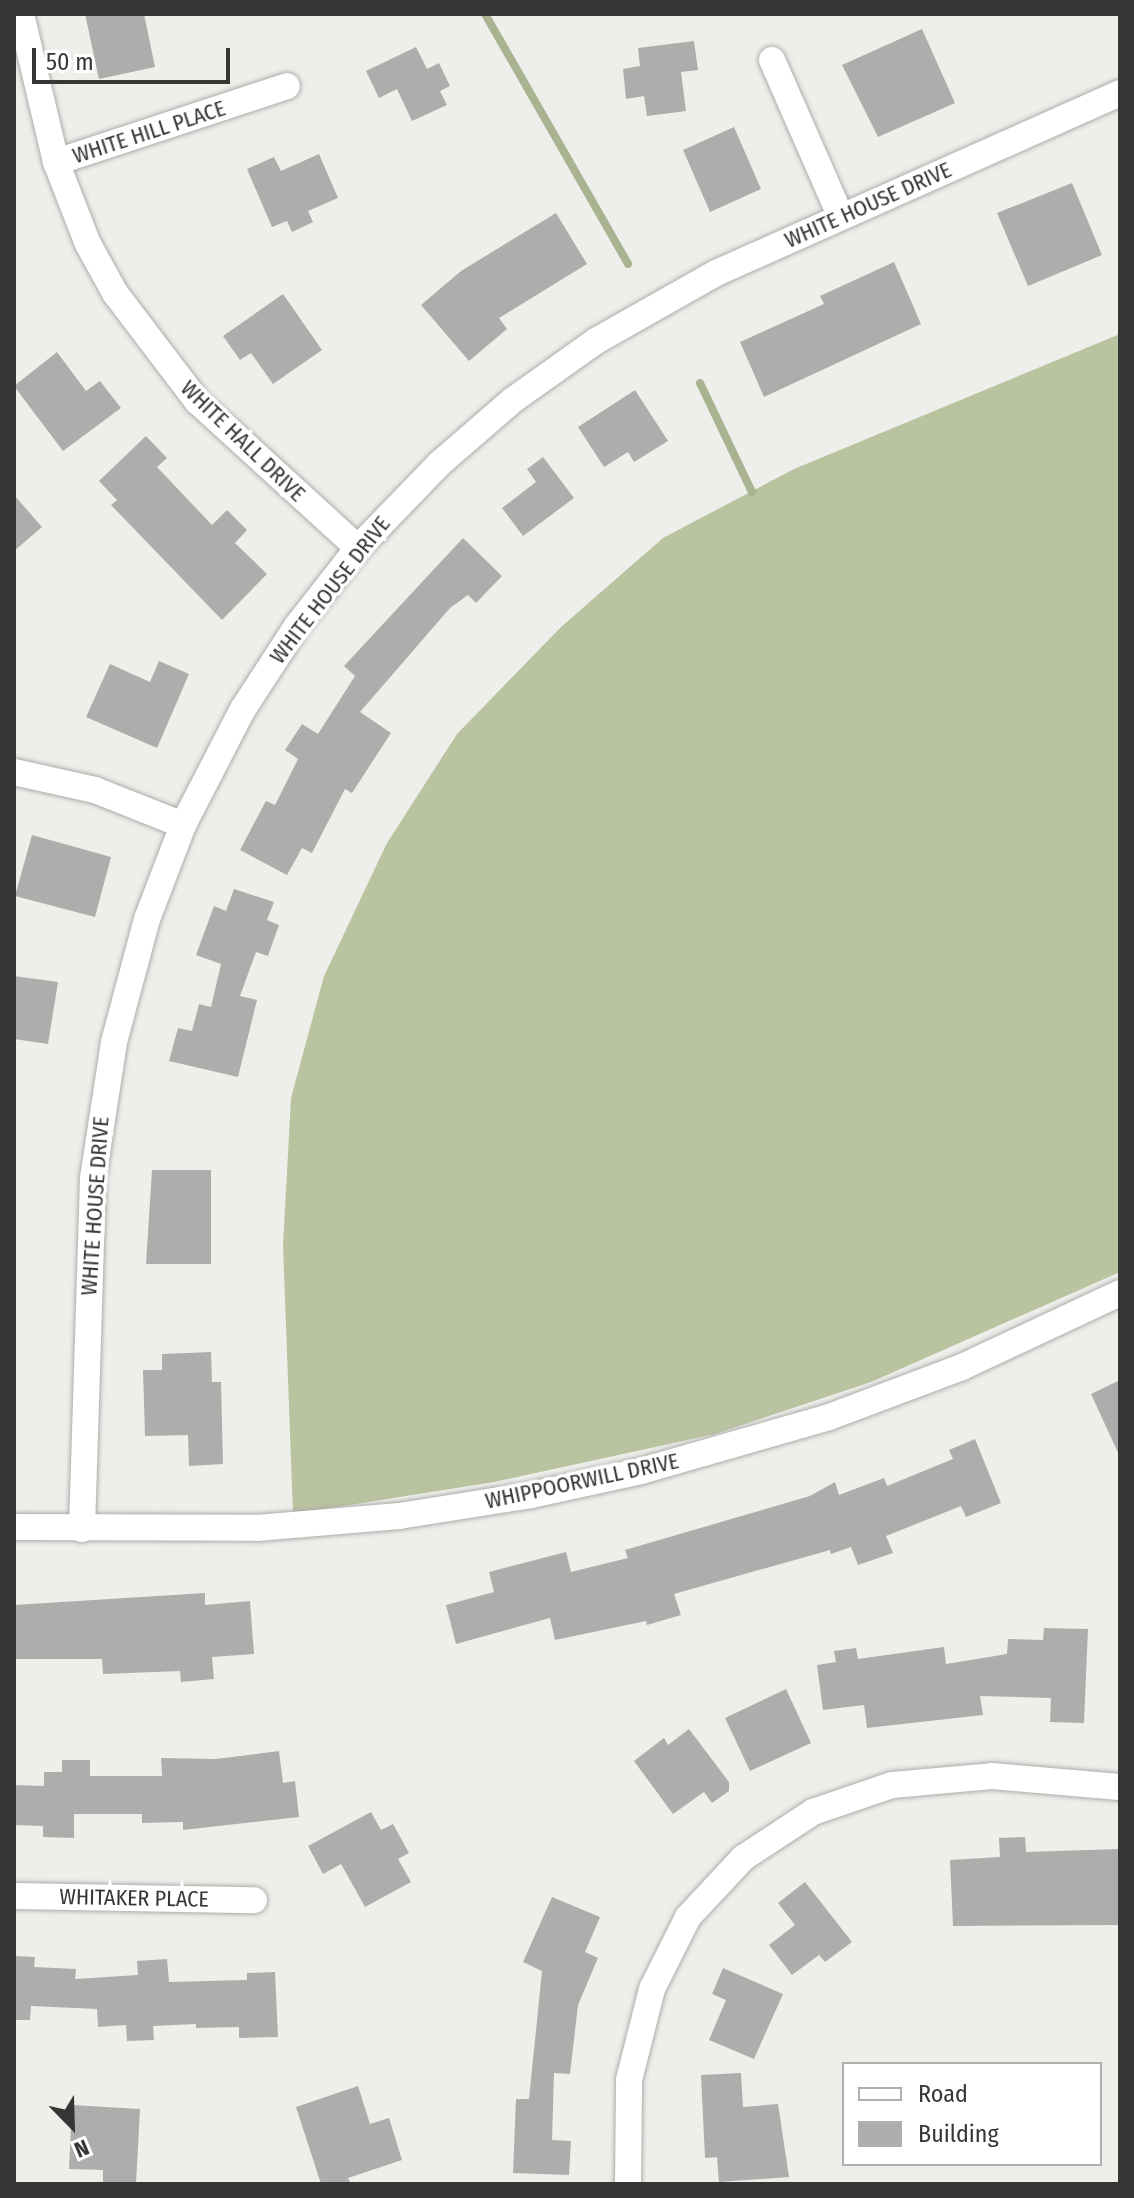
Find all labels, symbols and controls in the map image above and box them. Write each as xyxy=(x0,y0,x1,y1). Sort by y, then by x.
scale bar xyxy=(36,32,234,82)
text: 50 m xyxy=(46,48,94,76)
street label: WHITE HILL PLACE xyxy=(69,95,229,169)
street label: WHITE HOUSE DRIVE xyxy=(781,156,955,254)
street label: WHITE HALL DRIVE xyxy=(175,375,311,507)
street label: WHITE HOUSE DRIVE xyxy=(264,511,396,669)
street label: WHITE HOUSE DRIVE xyxy=(76,1115,114,1297)
street label: WHIPPOORWILL DRIVE xyxy=(483,1448,681,1514)
street label: WHITAKER PLACE xyxy=(59,1883,209,1913)
legend xyxy=(842,2062,1102,2166)
text: Road xyxy=(918,2080,968,2108)
north arrow xyxy=(32,2086,112,2166)
text: Building xyxy=(918,2120,999,2148)
text: N xyxy=(70,2134,93,2164)

